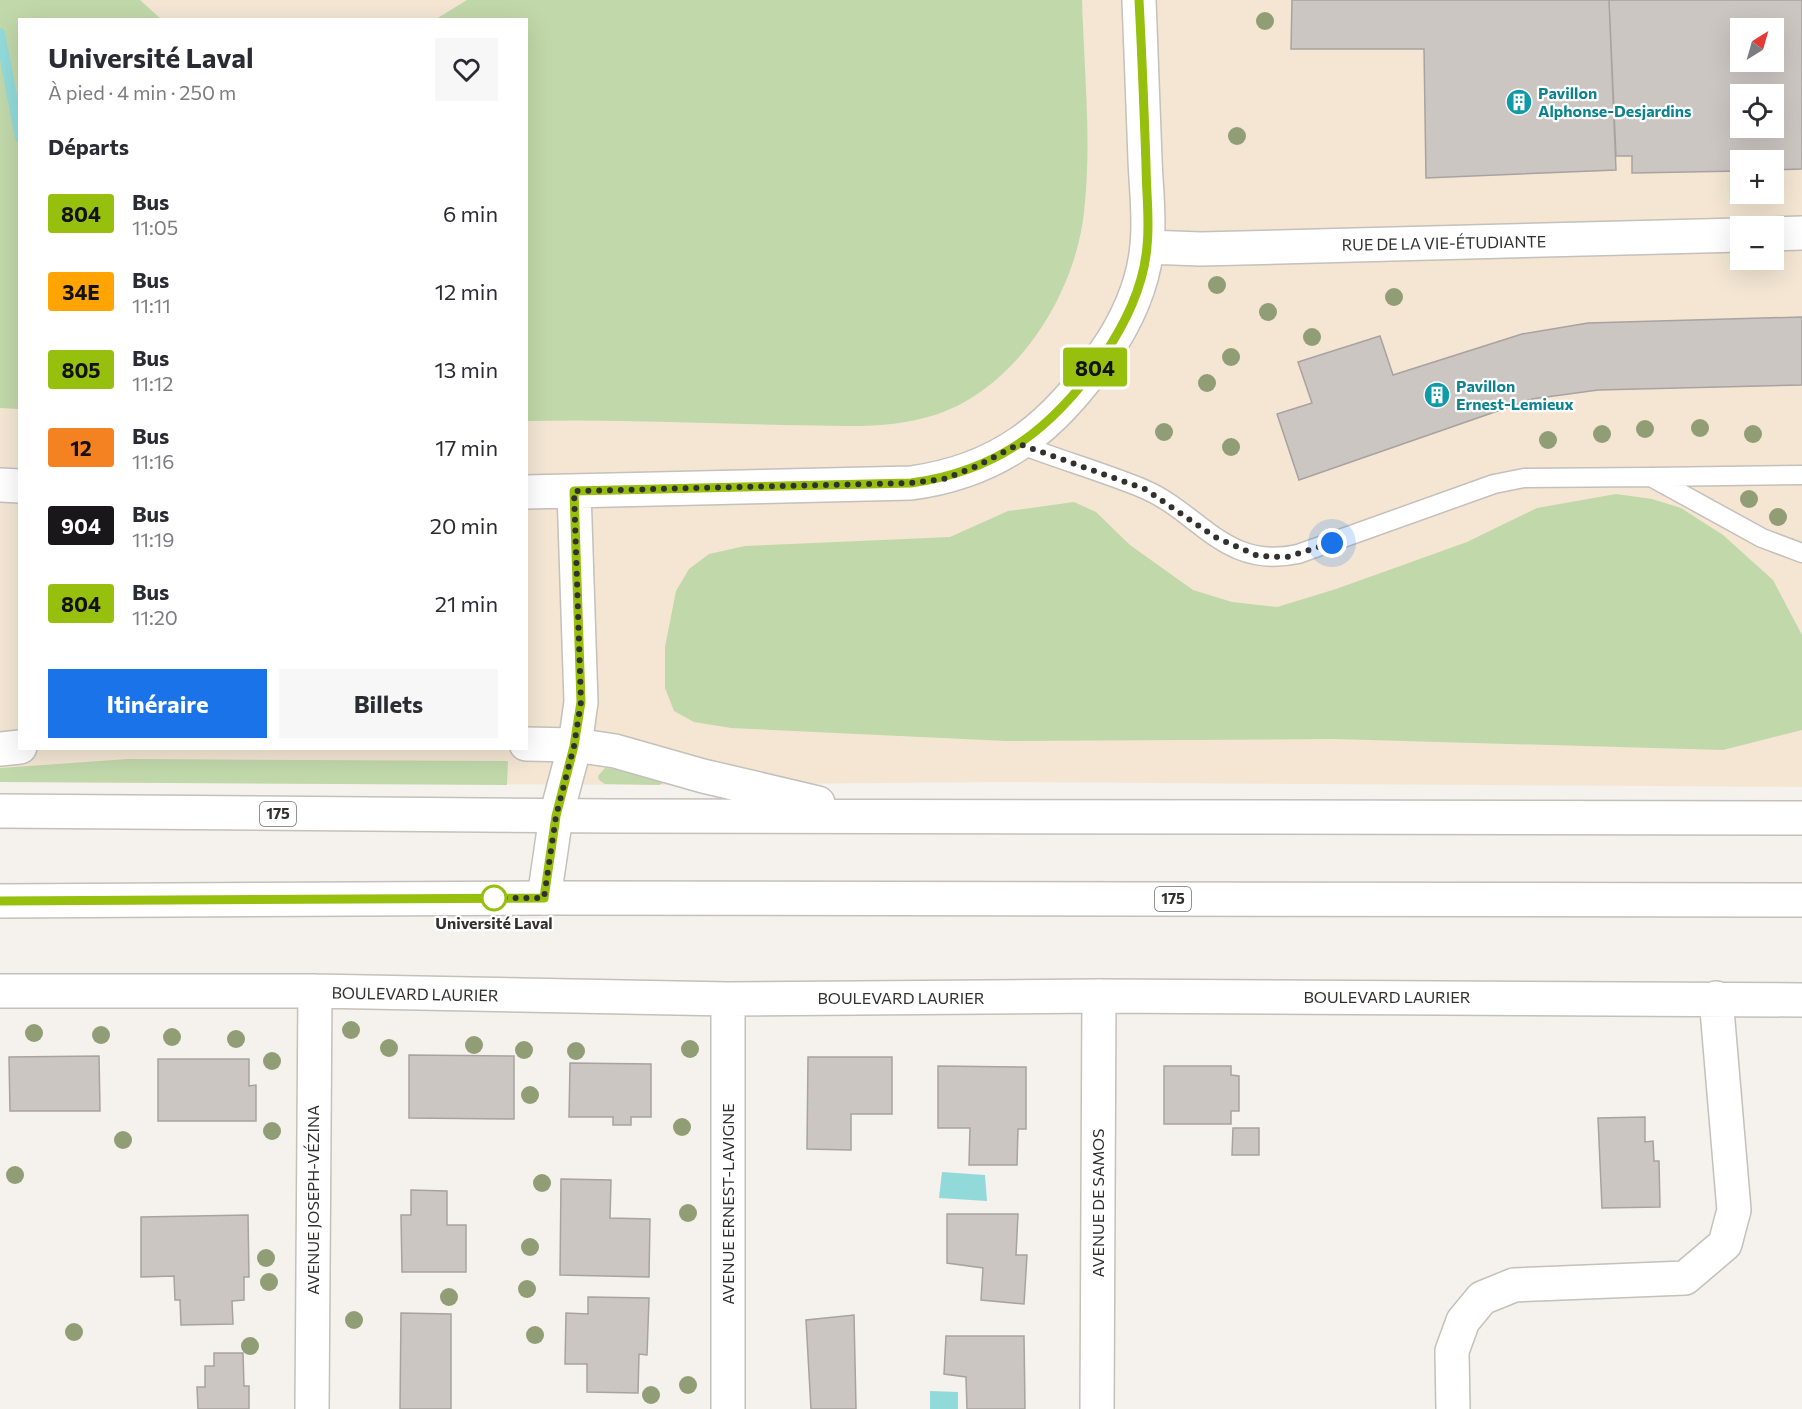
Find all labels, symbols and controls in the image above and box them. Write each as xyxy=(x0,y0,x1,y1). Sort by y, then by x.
north arrow xyxy=(1730,18,1784,72)
map controls xyxy=(1730,18,1784,270)
button: heart xyxy=(435,38,498,101)
text: Université Laval xyxy=(48,40,254,74)
text: À pied · 4 min · 250 m xyxy=(48,80,236,104)
place label: Pavillon Alphonse-Desjardins xyxy=(1538,83,1692,120)
button: locate xyxy=(1730,84,1784,138)
building icon: Pavillon Alphonse-Desjardins xyxy=(1504,87,1534,117)
text: Départs xyxy=(48,133,129,160)
button: + xyxy=(1730,150,1784,204)
text: Bus xyxy=(132,188,169,215)
text: 6 min xyxy=(443,200,498,227)
text: 804 xyxy=(61,201,101,226)
text: 11:05 xyxy=(132,215,178,239)
button: − xyxy=(1730,216,1784,270)
street label: RUE DE LA VIE-ÉTUDIANTE xyxy=(1342,231,1546,254)
text: Bus xyxy=(132,266,169,293)
text: 12 min xyxy=(435,278,498,305)
text: 34E xyxy=(62,279,100,304)
text: 11:11 xyxy=(132,293,171,317)
text: Bus xyxy=(132,344,169,371)
line badge: 804 xyxy=(1060,348,1130,386)
text: 804 xyxy=(1075,355,1115,380)
text: 13 min xyxy=(434,356,498,383)
text: 805 xyxy=(61,357,101,382)
text: 11:12 xyxy=(132,371,173,395)
place label: Pavillon Ernest-Lemieux xyxy=(1456,376,1574,413)
building icon: Pavillon Ernest-Lemieux xyxy=(1422,380,1452,410)
text: Bus xyxy=(132,422,169,449)
text: 17 min xyxy=(435,434,498,461)
text: 12 xyxy=(70,435,92,460)
text: 11:16 xyxy=(132,449,175,473)
text: Bus xyxy=(132,500,169,527)
text: 20 min xyxy=(430,512,498,539)
text: 904 xyxy=(61,513,101,538)
text: 11:19 xyxy=(132,527,175,551)
your location xyxy=(1317,528,1347,558)
text: Bus xyxy=(132,578,169,605)
text: 21 min xyxy=(435,590,498,617)
text: 804 xyxy=(61,591,101,616)
text: 11:20 xyxy=(132,605,178,629)
button: Itinéraire xyxy=(48,669,267,738)
button: Billets xyxy=(279,669,498,738)
road number: 175 xyxy=(260,802,296,826)
marker: Université Laval xyxy=(481,885,507,911)
road number: 175 xyxy=(1155,887,1191,911)
place label: Université Laval xyxy=(435,913,553,932)
street label: BOULEVARD LAURIER xyxy=(331,983,499,1004)
street label: BOULEVARD LAURIER xyxy=(1304,987,1471,1006)
street label: BOULEVARD LAURIER xyxy=(818,988,985,1007)
street label: AVENUE ERNEST-LAVIGNE xyxy=(718,1103,737,1305)
street label: AVENUE JOSEPH-VÉZINA xyxy=(303,1105,322,1295)
street label: AVENUE DE SAMOS xyxy=(1088,1129,1107,1277)

